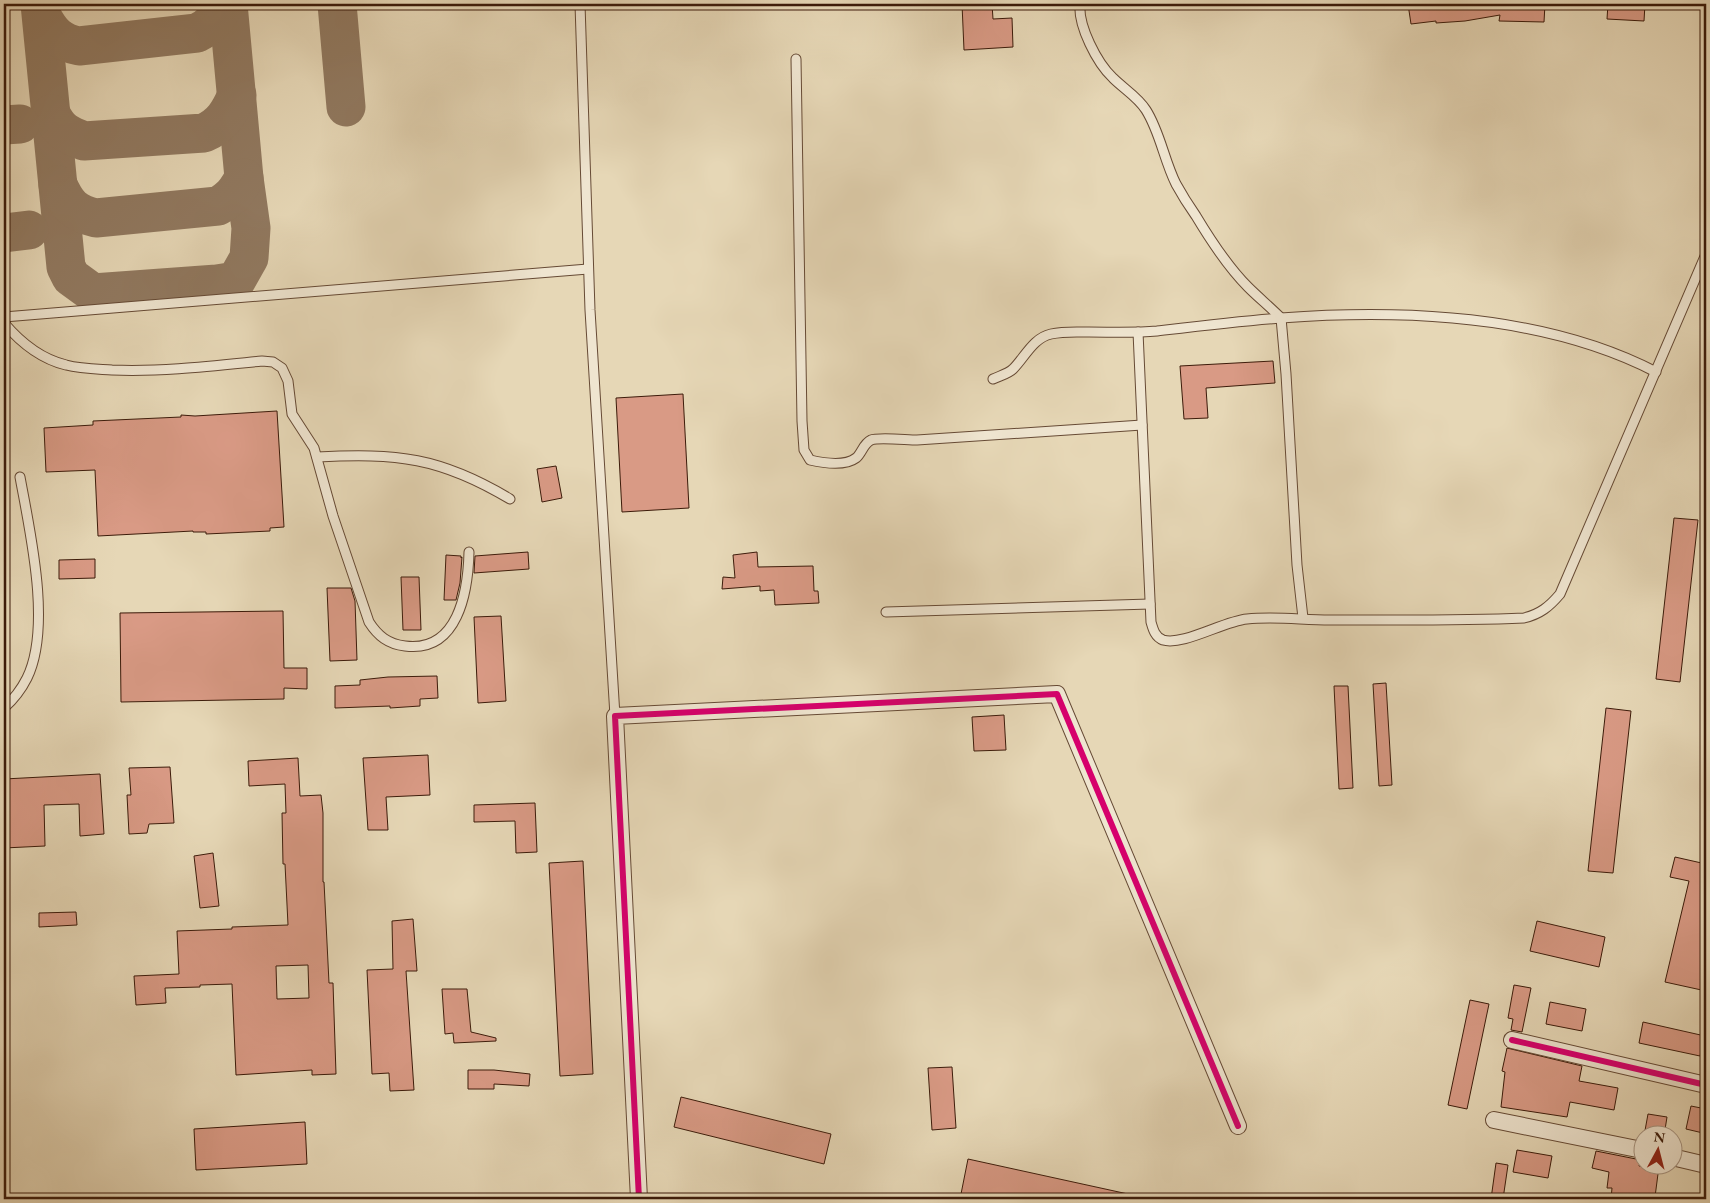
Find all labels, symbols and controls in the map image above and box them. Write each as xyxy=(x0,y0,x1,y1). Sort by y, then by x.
north arrow xyxy=(1632,1126,1682,1176)
text: N xyxy=(1653,1127,1667,1147)

